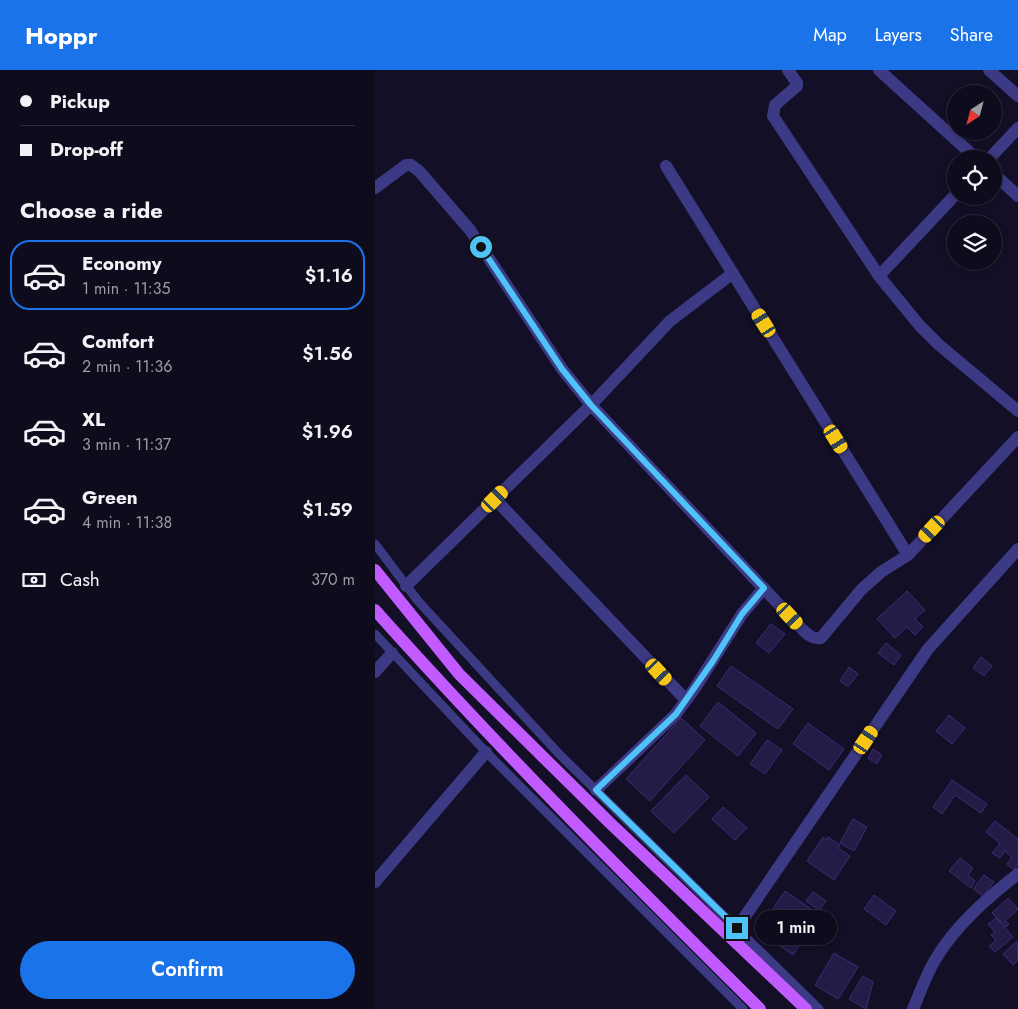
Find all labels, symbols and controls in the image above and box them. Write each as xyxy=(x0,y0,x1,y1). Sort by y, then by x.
text: Hoppr xyxy=(25,18,98,53)
text: Map xyxy=(813,22,847,48)
text: Layers xyxy=(875,22,922,48)
text: Share xyxy=(950,22,993,48)
north arrow xyxy=(947,85,1003,140)
map controls xyxy=(947,85,1002,270)
text: Pickup xyxy=(50,88,110,115)
text: Drop-off xyxy=(50,136,123,163)
button: locate xyxy=(947,150,1002,205)
text: Choose a ride xyxy=(20,194,163,226)
button: layers xyxy=(947,215,1002,270)
route start xyxy=(470,236,492,258)
text: Economy xyxy=(82,250,162,277)
icon: car xyxy=(22,253,67,298)
text: $1.16 xyxy=(305,262,353,289)
text: 1 min · 11:35 xyxy=(82,277,170,300)
car xyxy=(749,306,778,340)
text: Comfort xyxy=(82,328,154,355)
icon: car xyxy=(22,331,67,376)
text: $1.56 xyxy=(302,340,353,367)
text: 2 min · 11:36 xyxy=(82,355,173,378)
text: XL xyxy=(82,406,105,433)
icon: car xyxy=(22,409,67,454)
text: $1.96 xyxy=(302,418,353,445)
car xyxy=(821,422,850,456)
text: 3 min · 11:37 xyxy=(82,433,171,456)
car xyxy=(479,483,510,515)
text: Green xyxy=(82,484,138,511)
icon: car xyxy=(22,487,67,532)
text: $1.59 xyxy=(302,496,353,523)
text: 4 min · 11:38 xyxy=(82,511,172,534)
car xyxy=(916,513,947,545)
icon: cash xyxy=(20,566,48,594)
text: Cash xyxy=(60,566,100,593)
text: 370 m xyxy=(311,568,355,591)
car xyxy=(774,600,805,632)
car xyxy=(643,656,674,688)
car xyxy=(851,723,880,757)
callout: 1 min xyxy=(755,910,837,946)
text: 1 min xyxy=(777,916,815,939)
route end xyxy=(726,917,748,939)
button: Confirm xyxy=(20,941,355,999)

